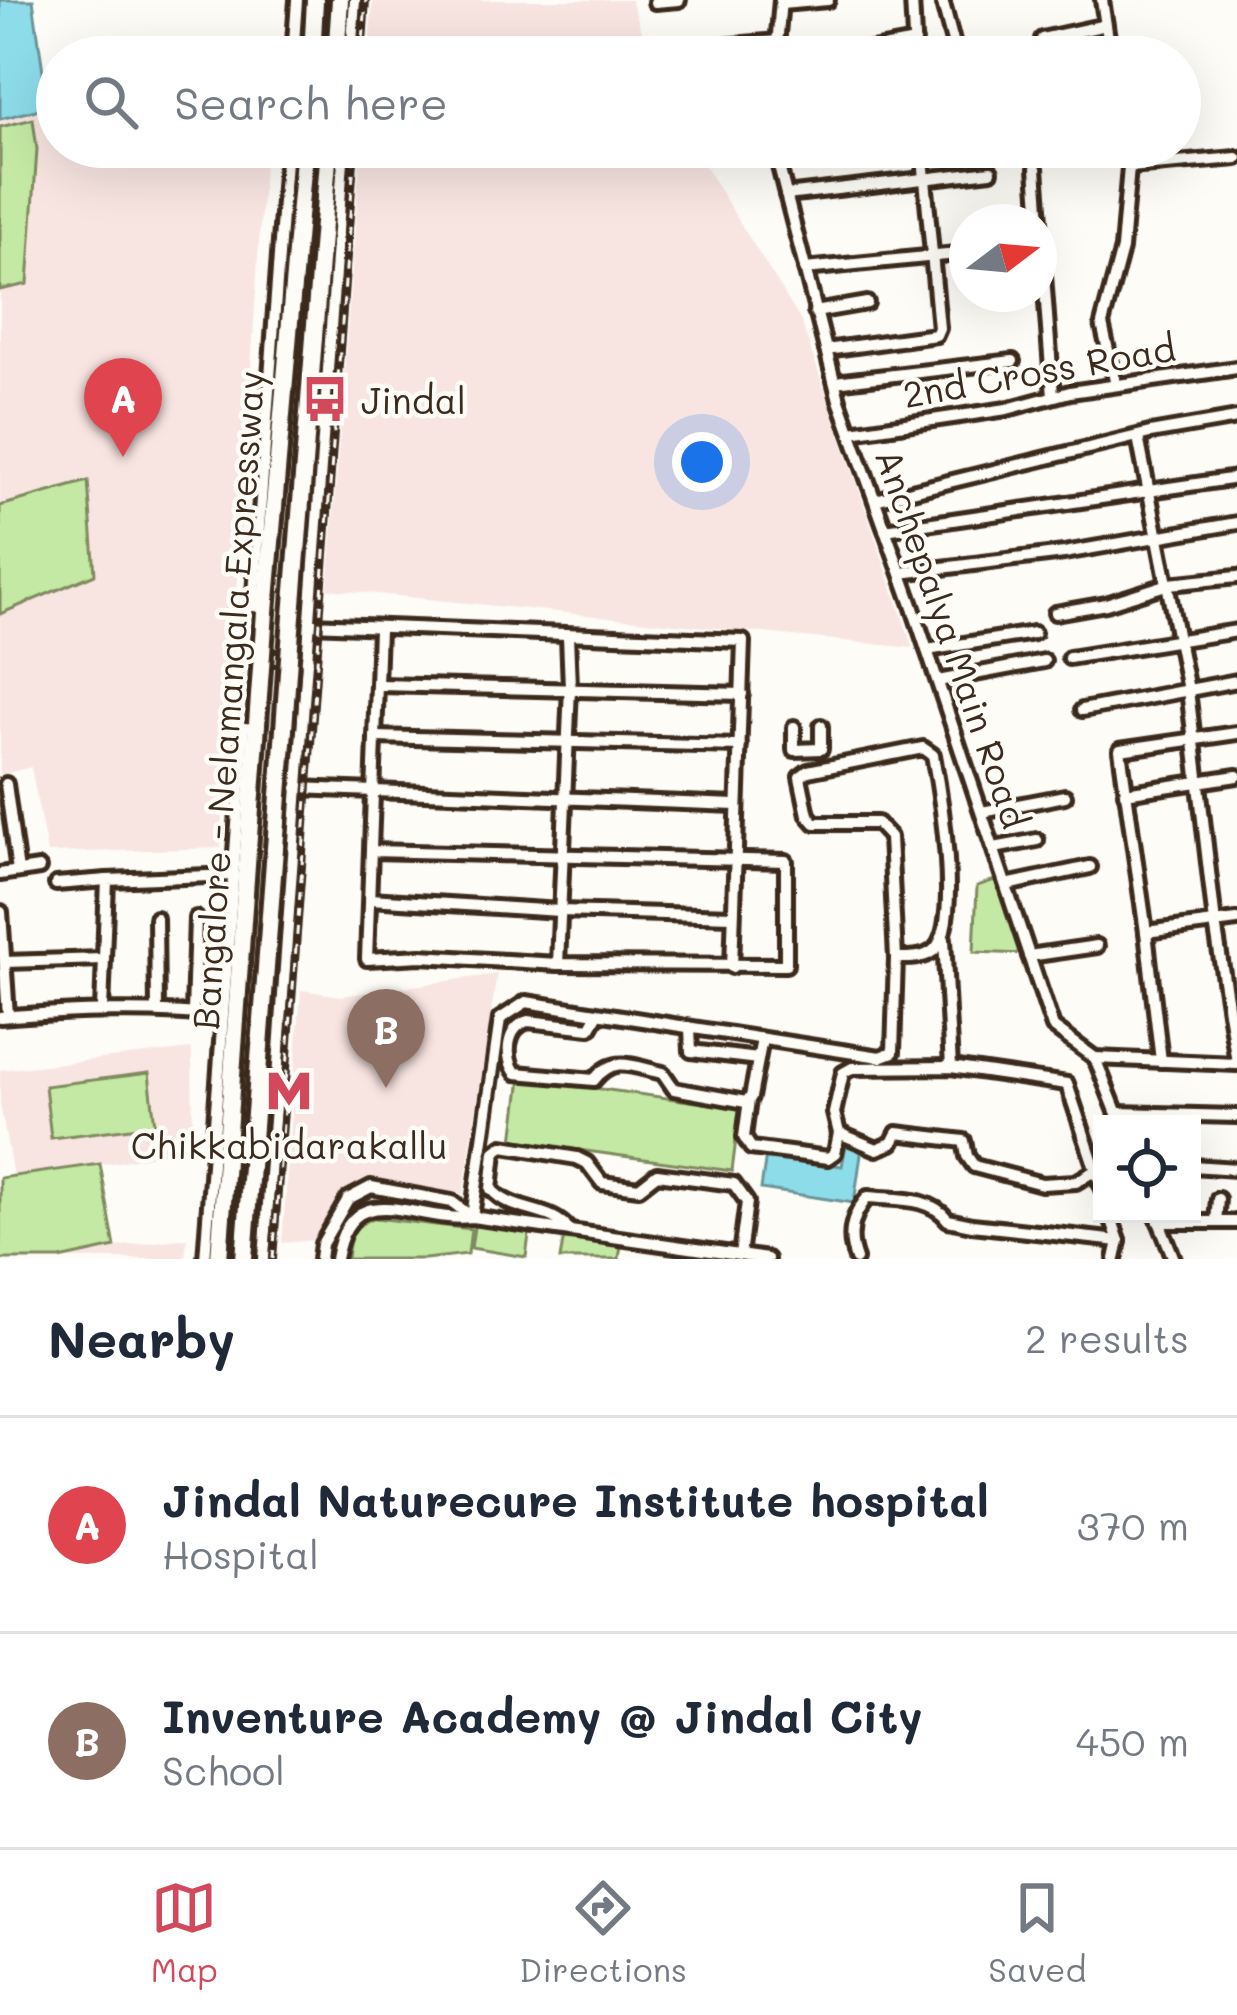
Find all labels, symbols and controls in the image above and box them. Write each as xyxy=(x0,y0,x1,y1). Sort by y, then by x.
search box xyxy=(36,36,1201,168)
icon: search xyxy=(78,69,144,135)
text: Search here xyxy=(174,73,448,131)
north arrow xyxy=(949,204,1057,312)
street label: 2nd Cross Road xyxy=(899,323,1179,417)
pin: A xyxy=(84,358,162,457)
street label: Bangalore - Nelamangala Expressway xyxy=(181,369,274,1031)
bus stop icon: Jindal xyxy=(300,374,350,424)
place label: Jindal xyxy=(361,376,466,423)
your location xyxy=(672,432,732,492)
street label: Anchepalya Main Road xyxy=(865,442,1040,834)
pin: B xyxy=(347,989,425,1088)
metro station icon: Chikkabidarakallu xyxy=(264,1066,314,1116)
map controls xyxy=(1093,1115,1201,1223)
button: locate xyxy=(1093,1115,1201,1223)
place label: Chikkabidarakallu xyxy=(131,1121,447,1168)
text: Nearby xyxy=(48,1304,235,1371)
text: 2 results xyxy=(1025,1312,1189,1363)
text: Jindal Naturecure Institute hospital xyxy=(162,1470,989,1528)
text: A xyxy=(73,1499,101,1550)
text: 370 m xyxy=(1077,1499,1189,1550)
text: Hospital xyxy=(162,1528,319,1579)
text: Inventure Academy @ Jindal City xyxy=(162,1686,923,1744)
text: B xyxy=(74,1715,100,1766)
text: 450 m xyxy=(1076,1715,1189,1766)
text: School xyxy=(162,1744,285,1795)
tab: Map xyxy=(151,1875,218,1990)
tab: Directions xyxy=(519,1875,687,1990)
tab: Saved xyxy=(988,1875,1086,1990)

